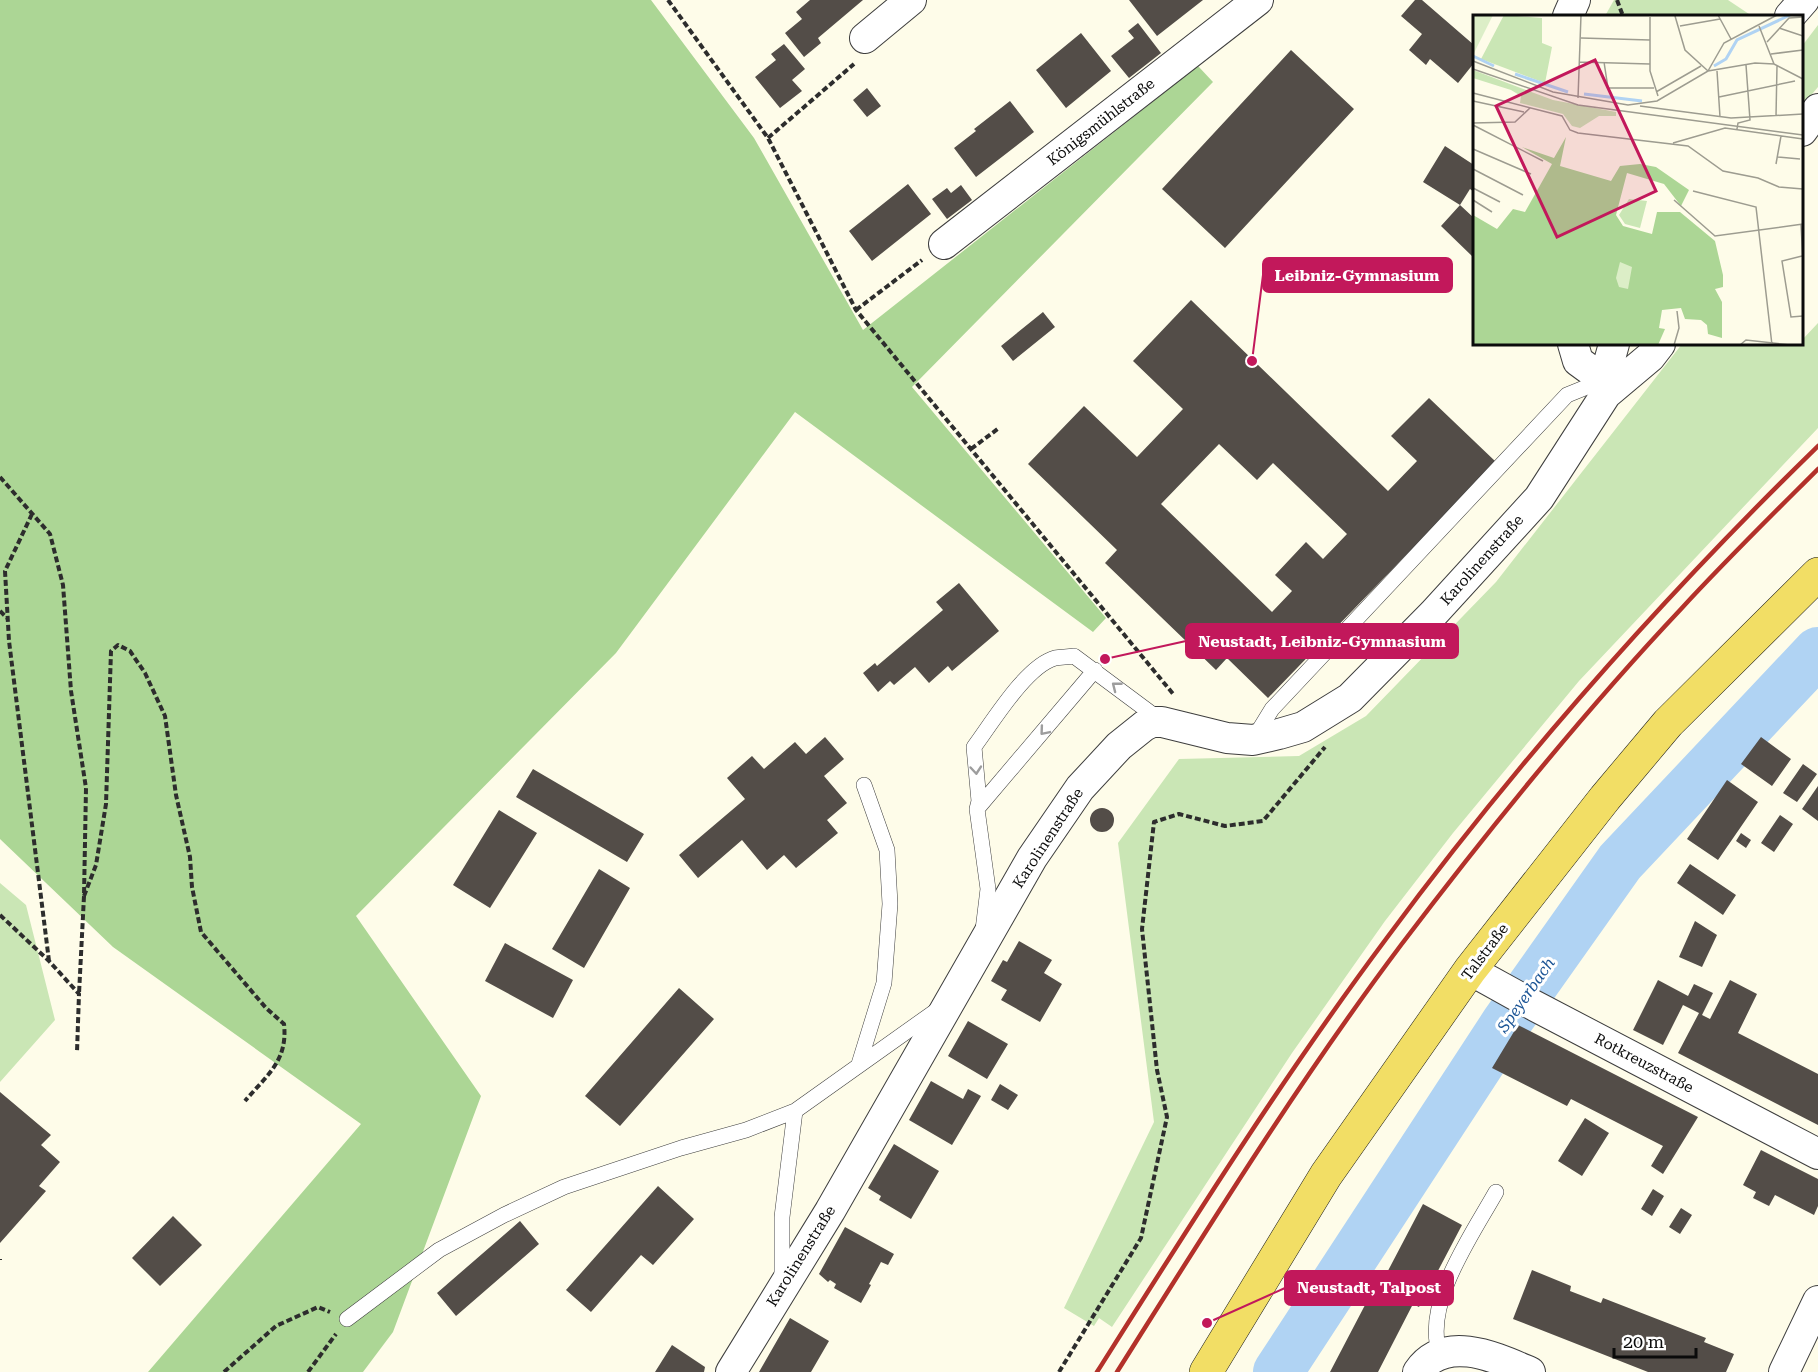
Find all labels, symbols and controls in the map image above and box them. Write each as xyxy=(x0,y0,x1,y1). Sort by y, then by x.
inset map xyxy=(1473,15,1803,345)
street label: Königsmühlstraße xyxy=(1044,74,1158,170)
callout: Leibniz-Gymnasium xyxy=(1263,258,1452,292)
text: Leibniz-Gymnasium xyxy=(1275,266,1440,285)
street label: Karolinenstraße xyxy=(1437,511,1527,609)
callout: Neustadt, Leibniz-Gymnasium xyxy=(1186,624,1458,658)
text: Neustadt, Leibniz-Gymnasium xyxy=(1198,632,1446,651)
one-way arrow xyxy=(1111,683,1122,694)
one-way arrow xyxy=(1040,724,1051,735)
one-way arrow xyxy=(969,766,982,775)
street label: Karolinenstraße xyxy=(1009,785,1087,891)
street label: Talstraße xyxy=(1458,920,1512,984)
water label: Speyerbach xyxy=(1493,954,1559,1037)
street label: Rotkreuzstraße xyxy=(1591,1029,1697,1097)
street label: Karolinenstraße xyxy=(763,1202,839,1310)
callout: Neustadt, Talpost xyxy=(1285,1271,1453,1305)
text: Neustadt, Talpost xyxy=(1297,1278,1441,1297)
scale bar xyxy=(1614,1321,1696,1359)
text: 20 m xyxy=(1623,1331,1664,1352)

